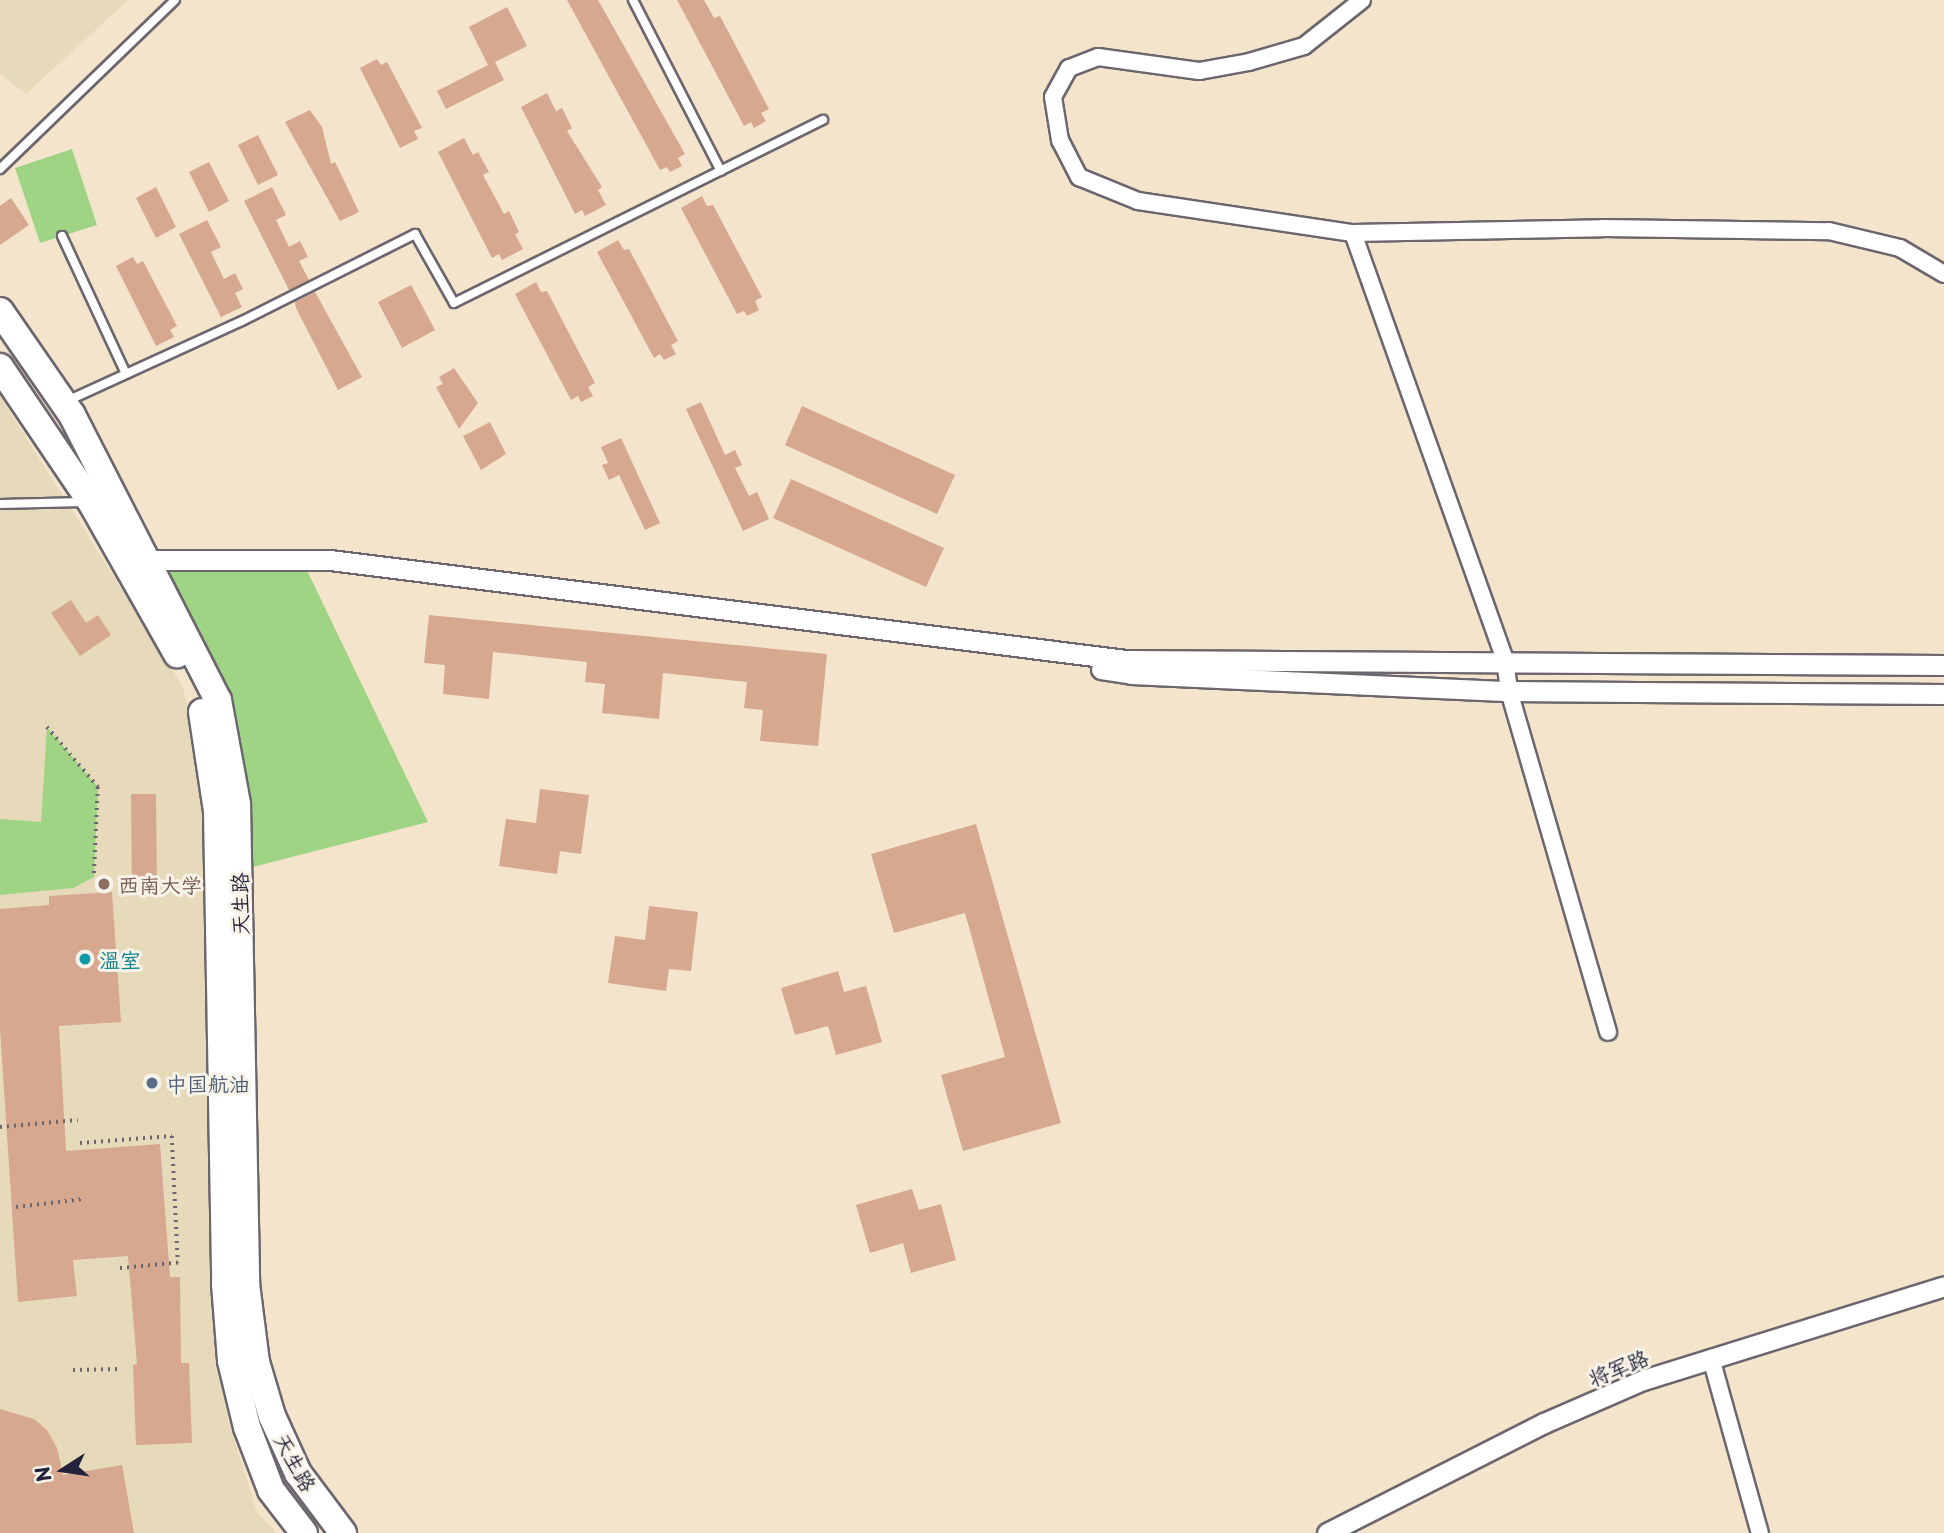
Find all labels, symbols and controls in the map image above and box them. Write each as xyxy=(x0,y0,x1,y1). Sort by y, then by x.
place label: 西南大学 xyxy=(118,871,202,897)
street label: 天生路 xyxy=(226,872,252,936)
marker: 西南大学 xyxy=(96,876,112,892)
place label: 温室 xyxy=(99,946,141,972)
marker: 温室 xyxy=(77,951,93,967)
place label: 中国航油 xyxy=(166,1070,250,1096)
marker: 中国航油 xyxy=(144,1075,160,1091)
street label: 将军路 xyxy=(1584,1344,1652,1390)
street label: 天生路 xyxy=(270,1428,322,1496)
north arrow xyxy=(28,1435,98,1505)
text: N xyxy=(27,1464,58,1485)

